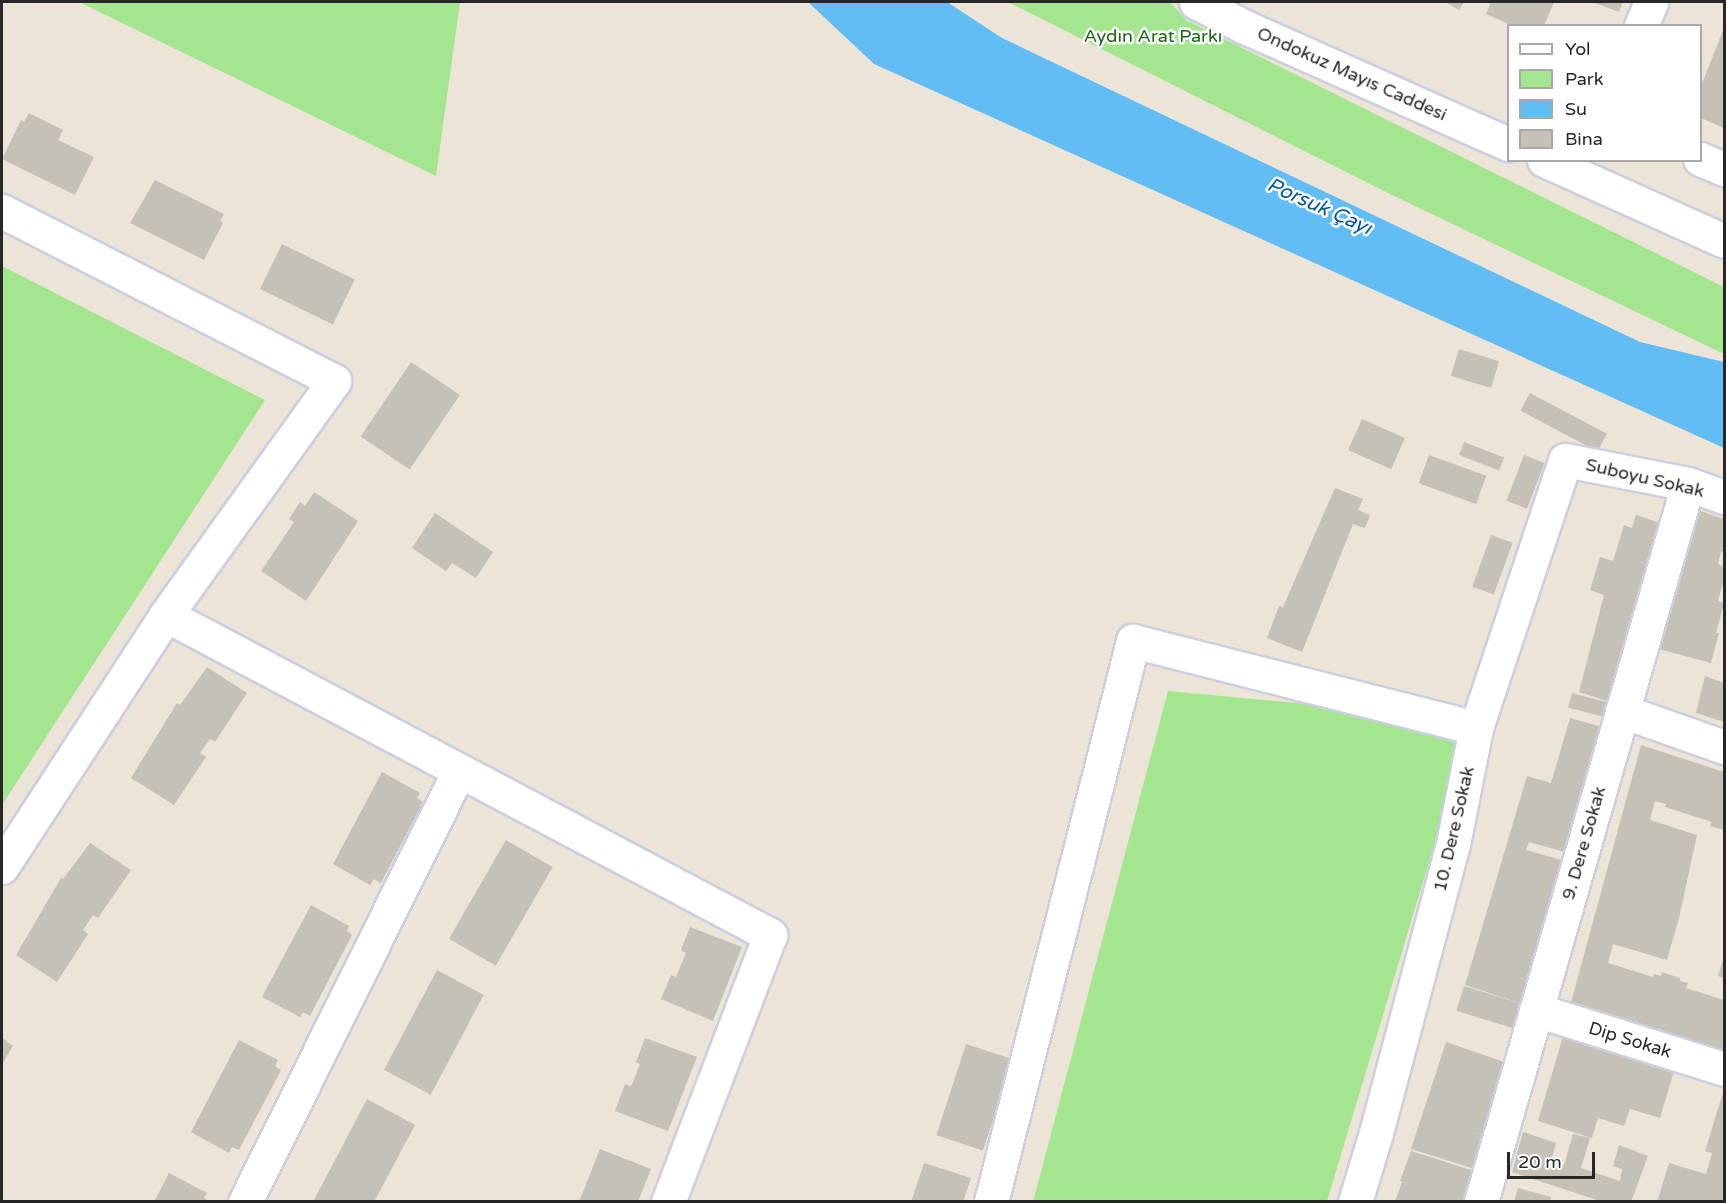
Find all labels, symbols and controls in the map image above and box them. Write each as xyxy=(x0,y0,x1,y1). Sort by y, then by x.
street label: Ondokuz Mayıs Caddesi xyxy=(1254,22,1450,126)
legend xyxy=(1507,24,1702,162)
park label: Aydın Arat Parkı xyxy=(1084,25,1222,47)
text: Yol xyxy=(1565,38,1591,60)
text: Park xyxy=(1565,68,1603,90)
text: Su xyxy=(1565,98,1587,120)
text: Bina xyxy=(1565,128,1603,150)
water label: Porsuk Çayı xyxy=(1263,173,1375,241)
street label: Suboyu Sokak xyxy=(1584,454,1706,502)
street label: 10. Dere Sokak xyxy=(1429,764,1479,894)
street label: 9. Dere Sokak xyxy=(1557,784,1611,902)
street label: Dip Sokak xyxy=(1586,1017,1674,1063)
scale bar xyxy=(1510,1140,1598,1178)
text: 20 m xyxy=(1518,1151,1562,1173)

